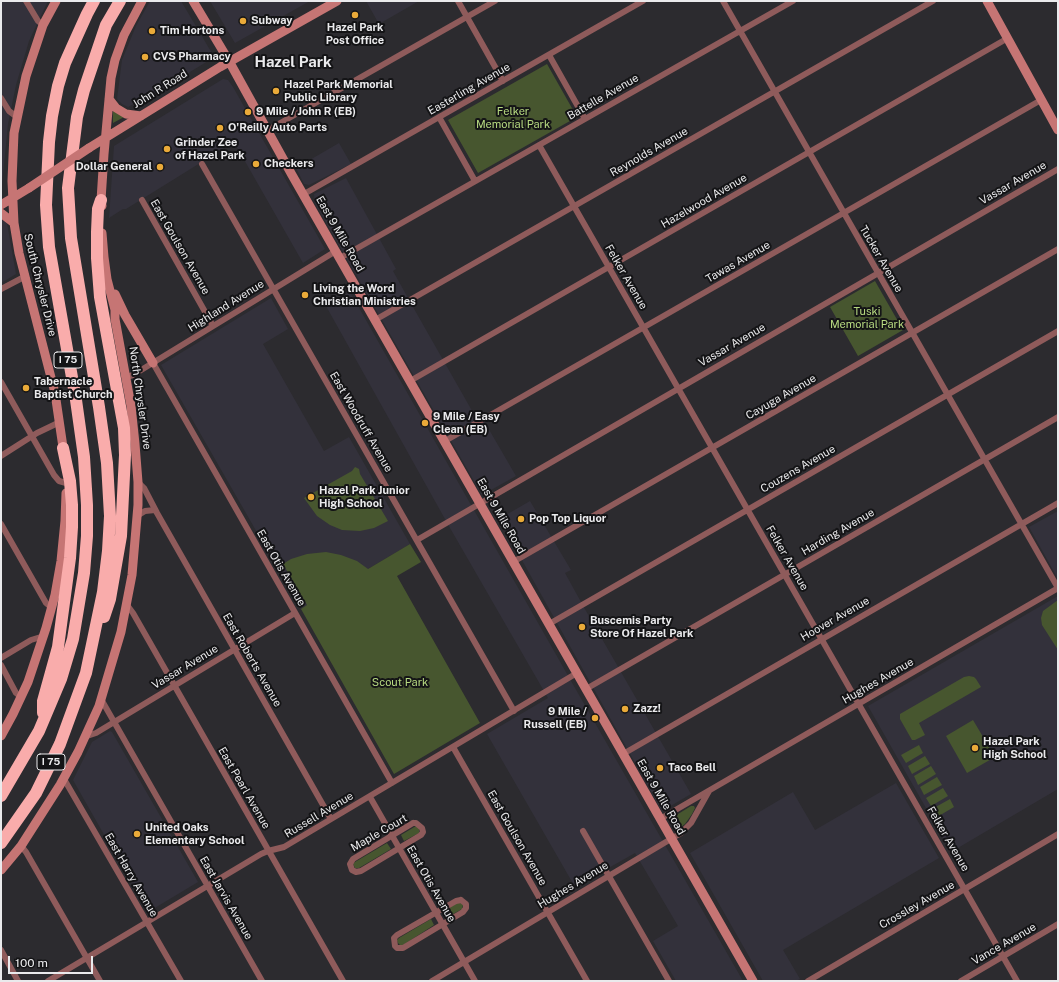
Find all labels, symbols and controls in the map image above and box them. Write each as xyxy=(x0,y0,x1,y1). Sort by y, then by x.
marker: Hazel Park Post Office xyxy=(350,10,360,20)
place label: Subway xyxy=(251,14,292,28)
marker: Subway xyxy=(238,16,248,26)
place label: Hazel Park Post Office xyxy=(326,21,384,47)
place label: Tim Hortons xyxy=(160,24,224,38)
marker: Tim Hortons xyxy=(147,26,157,36)
place label: CVS Pharmacy xyxy=(153,50,231,64)
marker: CVS Pharmacy xyxy=(140,52,150,62)
district label: Hazel Park xyxy=(254,53,332,71)
street label: Easterling Avenue xyxy=(426,60,512,118)
street label: John R Road xyxy=(130,67,190,111)
street label: Battelle Avenue xyxy=(565,71,641,123)
place label: Hazel Park Memorial Public Library xyxy=(284,78,393,104)
marker: Hazel Park Memorial Public Library xyxy=(271,86,281,96)
place label: 9 Mile / John R (EB) xyxy=(256,105,356,119)
park label: Felker Memorial Park xyxy=(476,105,550,131)
marker: 9 Mile / John R (EB) xyxy=(243,107,253,117)
place label: O'Reilly Auto Parts xyxy=(228,121,327,135)
marker: O'Reilly Auto Parts xyxy=(215,123,225,133)
street label: Reynolds Avenue xyxy=(608,124,690,180)
place label: Grinder Zee of Hazel Park xyxy=(175,136,245,162)
marker: Grinder Zee of Hazel Park xyxy=(162,144,172,154)
place label: Checkers xyxy=(264,157,313,171)
marker: Checkers xyxy=(251,159,261,169)
street label: Vassar Avenue xyxy=(977,159,1049,207)
place label: Dollar General xyxy=(76,160,152,174)
marker: Dollar General xyxy=(155,162,165,172)
street label: Hazelwood Avenue xyxy=(659,171,749,231)
street label: East 9 Mile Road xyxy=(313,194,367,274)
street label: East Goulson Avenue xyxy=(147,197,213,297)
street label: Tucker Avenue xyxy=(857,223,905,295)
street label: South Chrysler Drive xyxy=(21,232,59,338)
street label: Tawas Avenue xyxy=(703,238,773,286)
street label: Felker Avenue xyxy=(602,242,650,312)
street label: Highland Avenue xyxy=(186,277,266,335)
place label: Living the Word Christian Ministries xyxy=(313,282,416,308)
marker: Living the Word Christian Ministries xyxy=(300,290,310,300)
park label: Tuski Memorial Park xyxy=(830,305,904,331)
street label: Vassar Avenue xyxy=(696,321,768,369)
street label: North Chrysler Drive xyxy=(126,346,154,450)
road number: I 75 xyxy=(54,352,82,368)
street label: East Woodruff Avenue xyxy=(327,369,395,475)
street label: Cayuga Avenue xyxy=(744,372,818,422)
place label: Tabernacle Baptist Church xyxy=(34,375,113,401)
marker: Tabernacle Baptist Church xyxy=(21,383,31,393)
place label: 9 Mile / Easy Clean (EB) xyxy=(433,410,500,436)
marker: 9 Mile / Easy Clean (EB) xyxy=(420,418,430,428)
street label: Couzens Avenue xyxy=(758,442,838,496)
street label: East 9 Mile Road xyxy=(474,476,528,556)
place label: Hazel Park Junior High School xyxy=(319,484,409,510)
marker: Hazel Park Junior High School xyxy=(306,492,316,502)
street label: Harding Avenue xyxy=(799,506,877,558)
place label: Pop Top Liquor xyxy=(529,512,606,526)
marker: Pop Top Liquor xyxy=(516,514,526,524)
street label: Felker Avenue xyxy=(763,523,811,593)
street label: East Otis Avenue xyxy=(254,527,308,609)
street label: Hoover Avenue xyxy=(798,594,872,644)
street label: East Roberts Avenue xyxy=(220,611,284,709)
place label: Buscemis Party Store Of Hazel Park xyxy=(590,614,693,640)
marker: Buscemis Party Store Of Hazel Park xyxy=(577,622,587,632)
street label: Vassar Avenue xyxy=(149,642,221,692)
street label: Hughes Avenue xyxy=(840,655,916,707)
park label: Scout Park xyxy=(372,676,428,690)
place label: Zazz! xyxy=(633,702,661,716)
marker: Zazz! xyxy=(620,704,630,714)
place label: 9 Mile / Russell (EB) xyxy=(524,705,587,731)
marker: 9 Mile / Russell (EB) xyxy=(590,713,600,723)
place label: Hazel Park High School xyxy=(983,735,1047,761)
marker: Hazel Park High School xyxy=(970,743,980,753)
street label: East Pearl Avenue xyxy=(215,745,273,831)
road number: I 75 xyxy=(37,754,65,770)
street label: East 9 Mile Road xyxy=(634,757,688,837)
place label: Taco Bell xyxy=(668,761,716,775)
marker: Taco Bell xyxy=(655,763,665,773)
street label: East Goulson Avenue xyxy=(484,788,550,888)
street label: Russell Avenue xyxy=(282,789,356,841)
street label: Felker Avenue xyxy=(924,804,972,874)
street label: Maple Court xyxy=(348,812,410,854)
place label: United Oaks Elementary School xyxy=(145,821,245,847)
marker: United Oaks Elementary School xyxy=(132,829,142,839)
street label: East Harry Avenue xyxy=(102,831,160,919)
street label: East Otis Avenue xyxy=(404,843,458,925)
street label: East Jarvis Avenue xyxy=(197,854,255,942)
street label: Hughes Avenue xyxy=(535,859,611,911)
street label: Crossley Avenue xyxy=(877,878,957,932)
street label: Vance Avenue xyxy=(970,920,1038,968)
scale bar xyxy=(10,948,95,974)
text: 100 m xyxy=(15,956,48,970)

